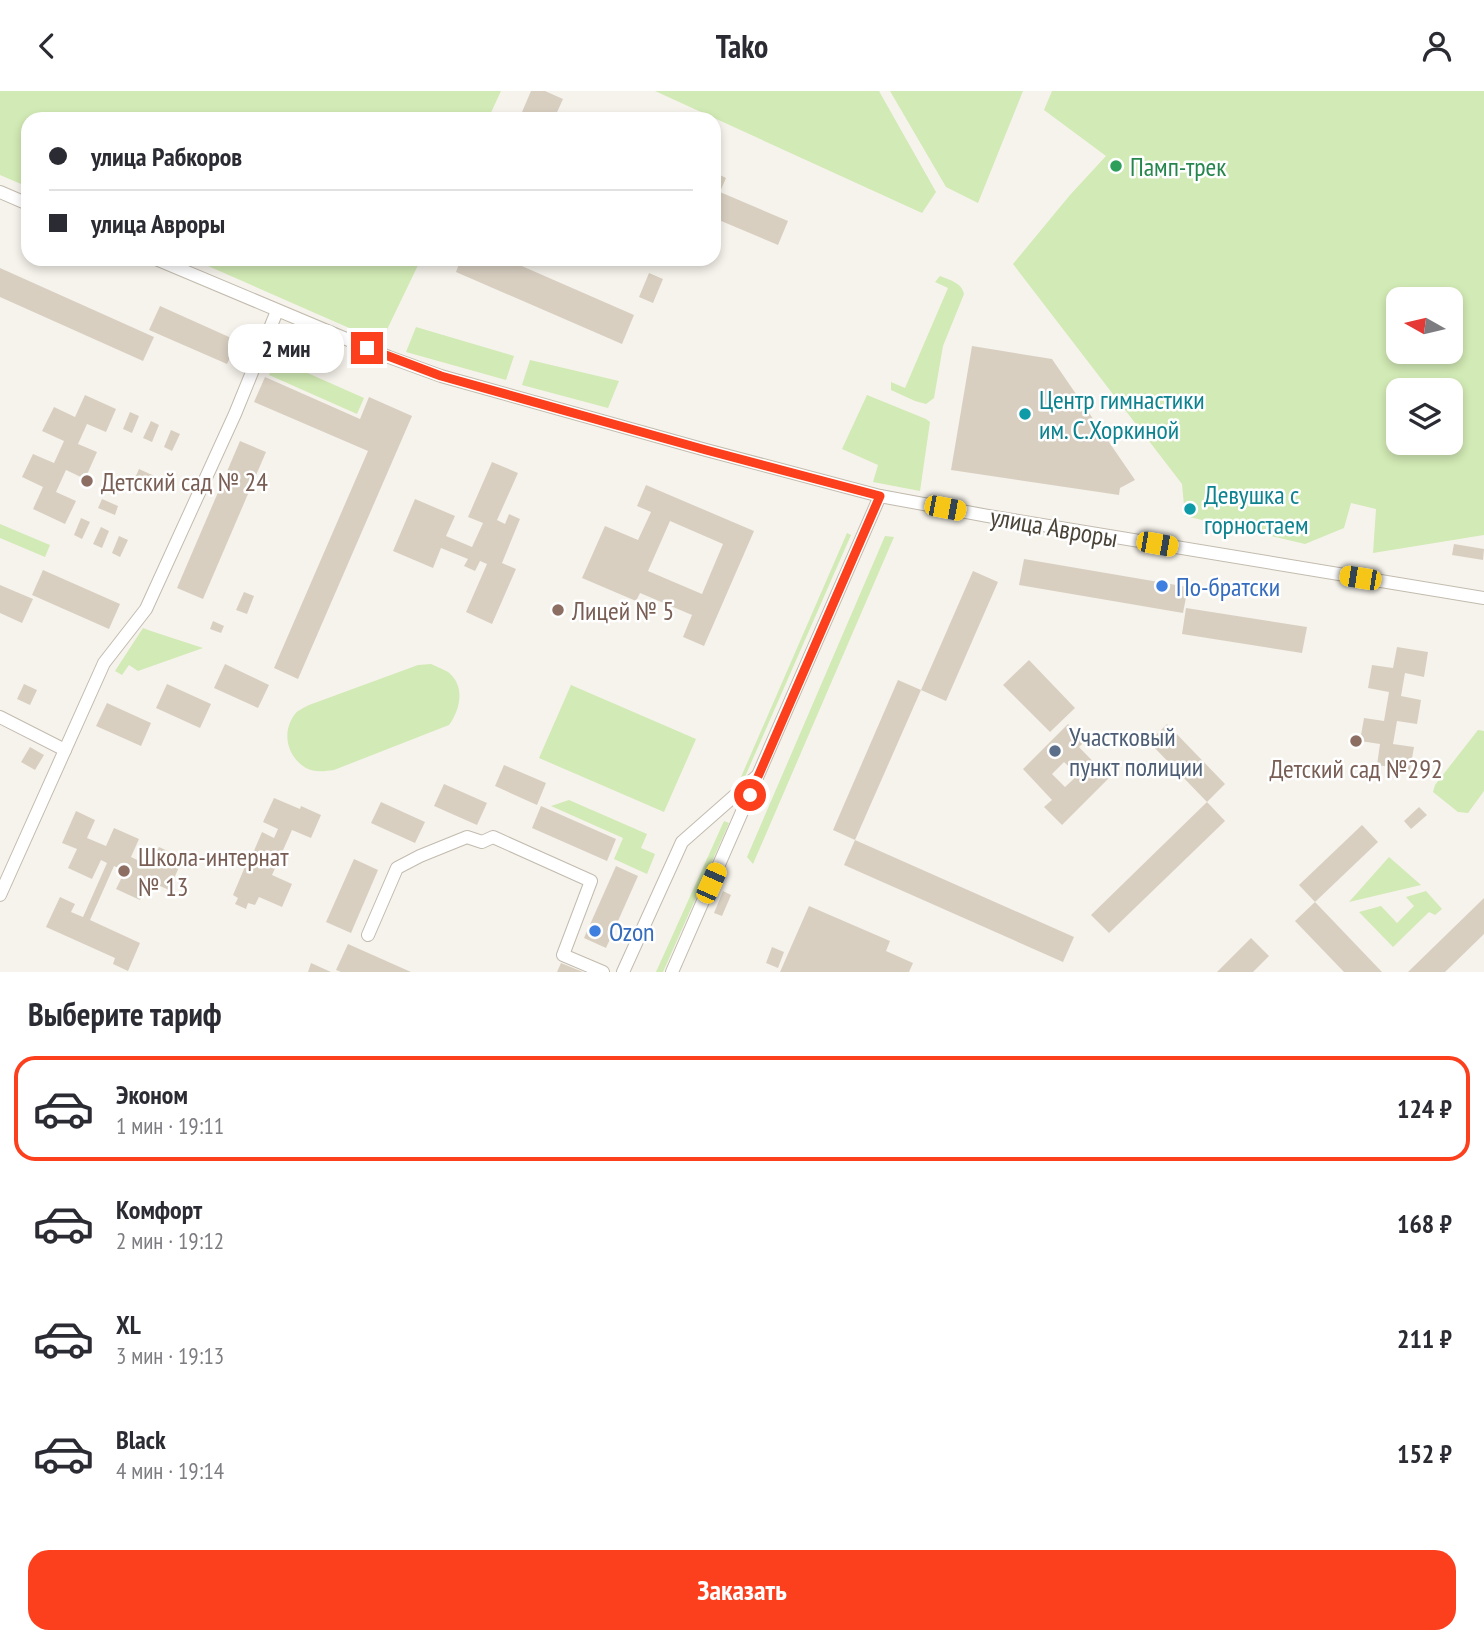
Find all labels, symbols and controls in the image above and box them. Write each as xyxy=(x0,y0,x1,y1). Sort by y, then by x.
text: Tako xyxy=(716,25,768,67)
icon: back xyxy=(28,27,66,65)
icon: person xyxy=(1418,27,1456,65)
text: улица Рабкоров xyxy=(91,140,242,173)
place label: Памп-трек xyxy=(1130,150,1226,183)
marker: Памп-трек xyxy=(1108,158,1124,174)
text: улица Авроры xyxy=(91,207,225,240)
north arrow xyxy=(1386,287,1463,364)
map controls xyxy=(1386,287,1463,455)
callout: 2 мин xyxy=(227,323,342,373)
route end xyxy=(351,332,383,364)
text: 2 мин xyxy=(261,334,311,363)
button: layers xyxy=(1386,378,1463,455)
place label: Центр гимнастики им. С.Хоркиной xyxy=(1039,383,1205,446)
marker: Центр гимнастики им. С.Хоркиной xyxy=(1017,406,1033,422)
place label: Детский сад № 24 xyxy=(101,465,268,498)
marker: Детский сад № 24 xyxy=(79,473,95,489)
place label: Девушка с горностаем xyxy=(1204,478,1308,541)
car xyxy=(923,494,968,522)
street label: улица Авроры xyxy=(988,500,1120,554)
marker: Девушка с горностаем xyxy=(1182,501,1198,517)
car xyxy=(1135,530,1180,558)
car xyxy=(1338,564,1383,592)
place label: По-братски xyxy=(1176,570,1280,603)
marker: По-братски xyxy=(1154,578,1170,594)
place label: Лицей № 5 xyxy=(571,594,674,627)
marker: Лицей № 5 xyxy=(550,602,566,618)
place label: Участковый пункт полиции xyxy=(1069,720,1203,783)
marker: Детский сад №292 xyxy=(1348,733,1364,749)
marker: Участковый пункт полиции xyxy=(1047,743,1063,759)
place label: Детский сад №292 xyxy=(1269,752,1443,785)
route start xyxy=(734,779,766,811)
place label: Школа-интернат № 13 xyxy=(138,840,289,903)
car xyxy=(693,860,730,906)
marker: Школа-интернат № 13 xyxy=(116,863,132,879)
place label: Ozon xyxy=(609,915,655,948)
marker: Ozon xyxy=(587,923,603,939)
text: Выберите тариф xyxy=(28,993,222,1035)
icon: car xyxy=(32,1077,95,1140)
text: Эконом xyxy=(116,1078,188,1111)
text: 124 ₽ xyxy=(1397,1092,1452,1125)
text: 1 мин · 19:11 xyxy=(116,1111,224,1140)
icon: car xyxy=(32,1192,95,1255)
text: Комфорт xyxy=(116,1193,202,1226)
text: 168 ₽ xyxy=(1397,1207,1452,1240)
text: 2 мин · 19:12 xyxy=(116,1226,224,1255)
icon: car xyxy=(32,1307,95,1370)
text: XL xyxy=(116,1308,141,1341)
text: 211 ₽ xyxy=(1397,1322,1452,1355)
text: 3 мин · 19:13 xyxy=(116,1341,224,1370)
icon: car xyxy=(32,1422,95,1485)
text: Black xyxy=(116,1423,166,1456)
text: 152 ₽ xyxy=(1397,1437,1452,1470)
text: 4 мин · 19:14 xyxy=(116,1456,224,1485)
button: Заказать xyxy=(28,1550,1456,1630)

